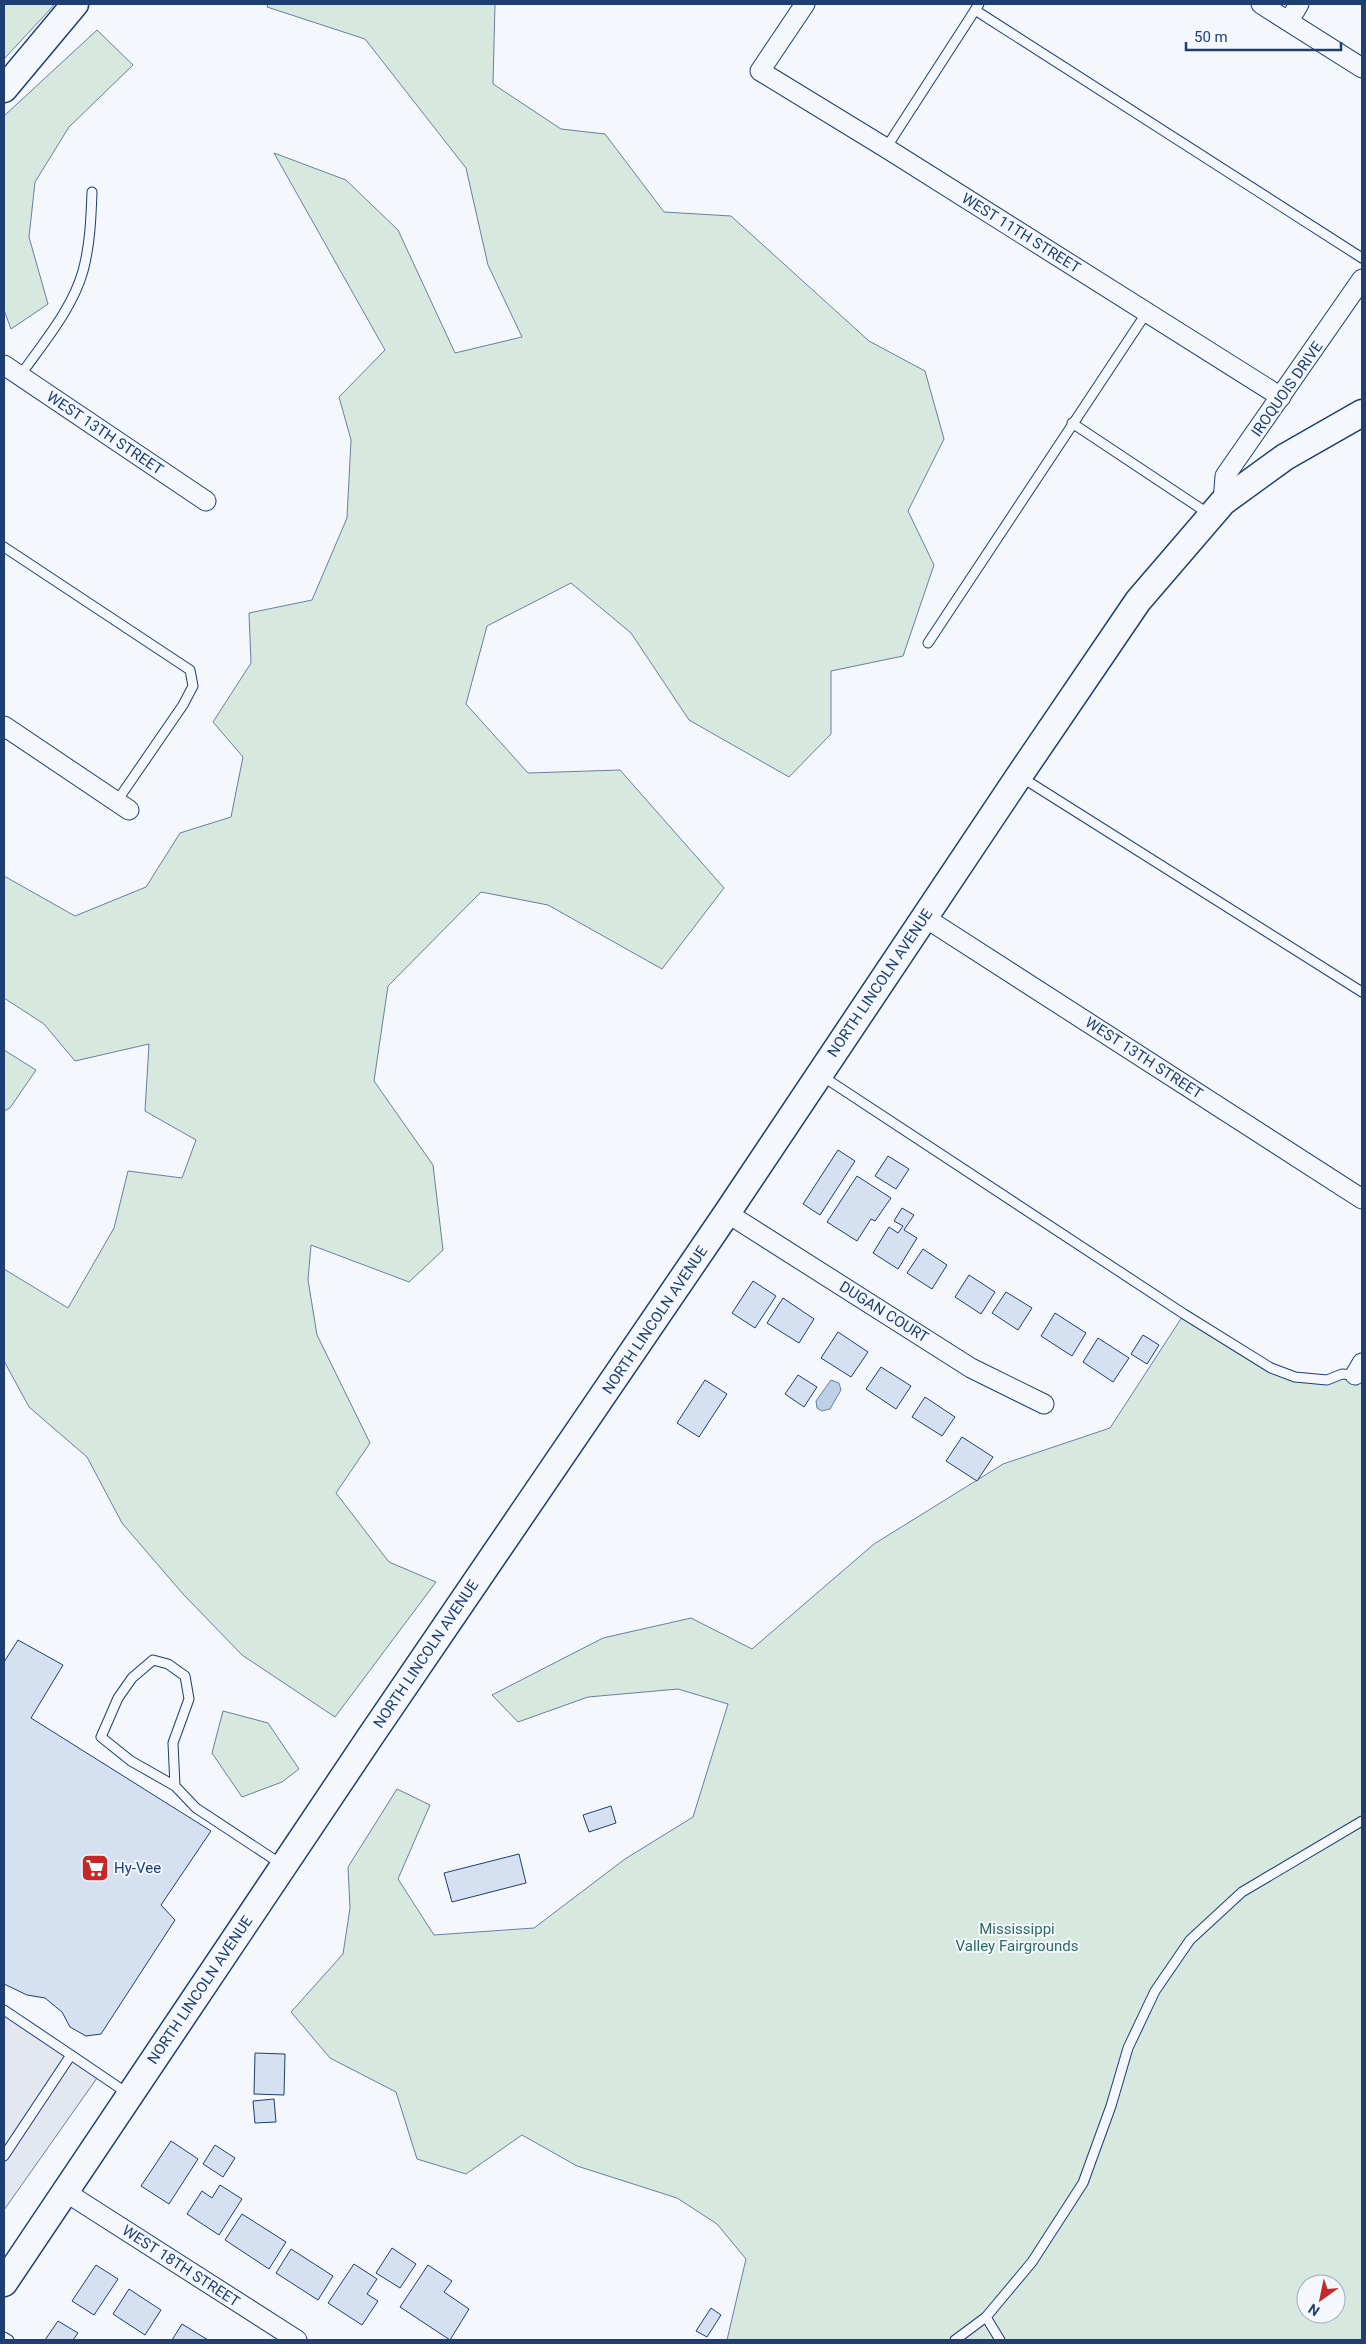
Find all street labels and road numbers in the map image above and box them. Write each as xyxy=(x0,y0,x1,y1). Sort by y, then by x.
street label: WEST 11TH STREET xyxy=(958,189,1084,277)
street label: IROQUOIS DRIVE xyxy=(1248,338,1327,440)
street label: WEST 13TH STREET xyxy=(43,387,167,479)
street label: NORTH LINCOLN AVENUE xyxy=(824,905,937,1060)
street label: WEST 13TH STREET xyxy=(1082,1013,1206,1103)
street label: NORTH LINCOLN AVENUE xyxy=(599,1242,712,1397)
street label: DUGAN COURT xyxy=(836,1277,932,1347)
street label: NORTH LINCOLN AVENUE xyxy=(370,1576,483,1731)
street label: NORTH LINCOLN AVENUE xyxy=(144,1912,257,2067)
street label: WEST 18TH STREET xyxy=(119,2221,243,2311)

